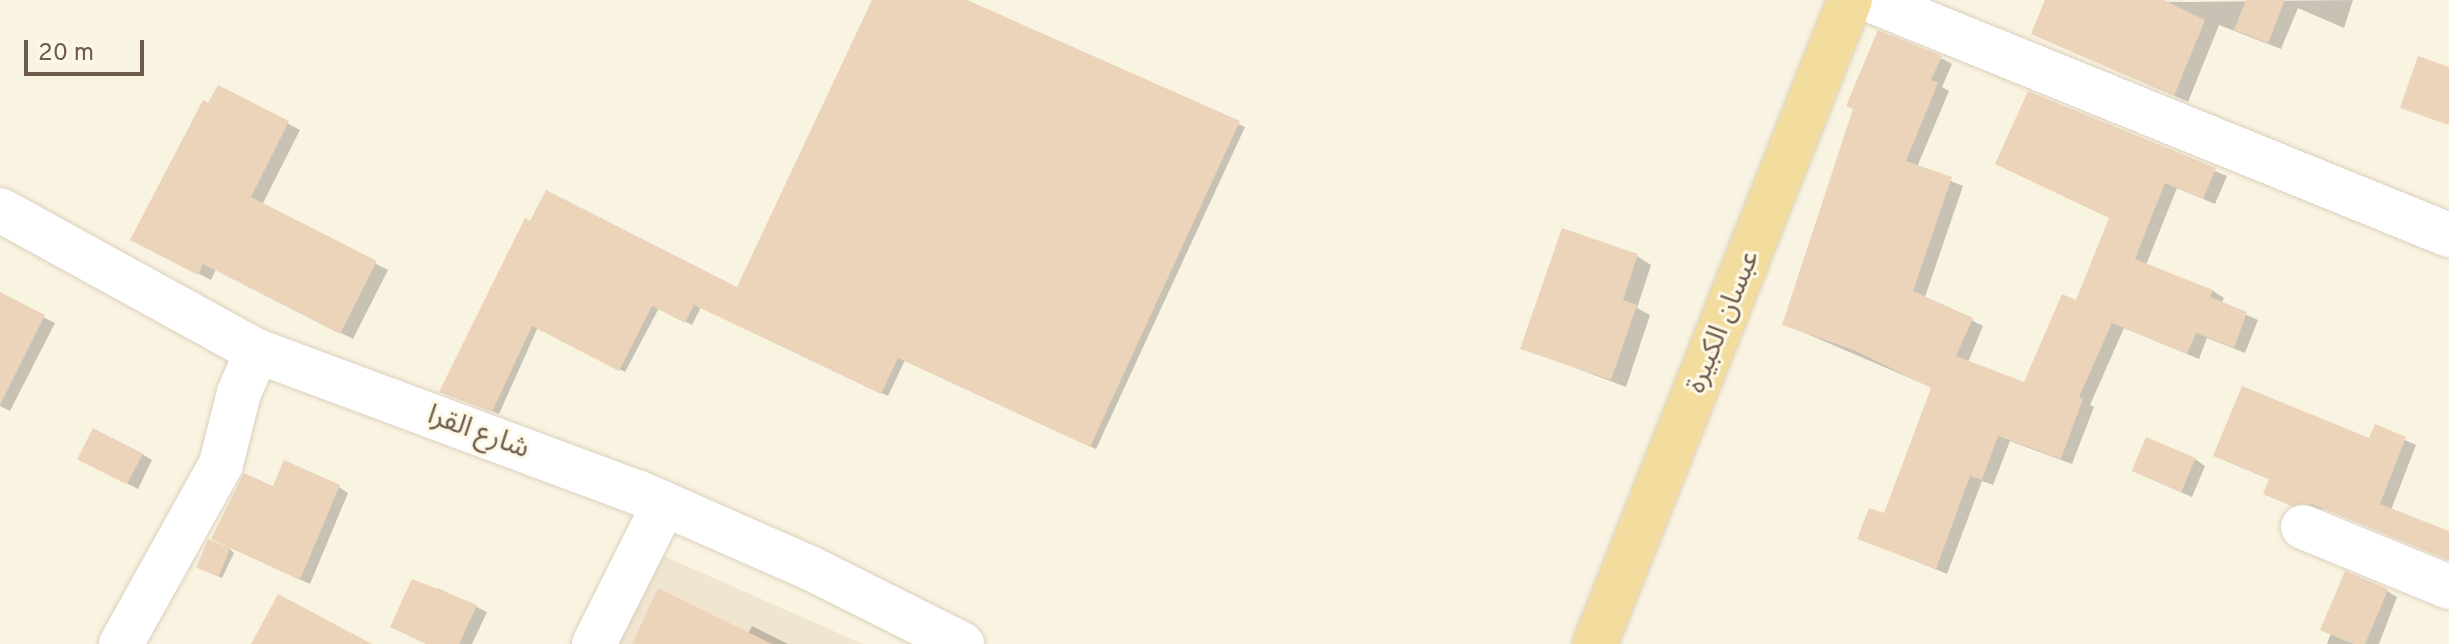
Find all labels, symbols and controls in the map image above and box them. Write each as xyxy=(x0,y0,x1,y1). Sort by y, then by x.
scale bar xyxy=(28,24,148,74)
text: 20 m xyxy=(38,39,94,69)
street label: عبسان الكبيرة xyxy=(1680,246,1768,398)
street label: شارع القرا xyxy=(422,399,534,467)

